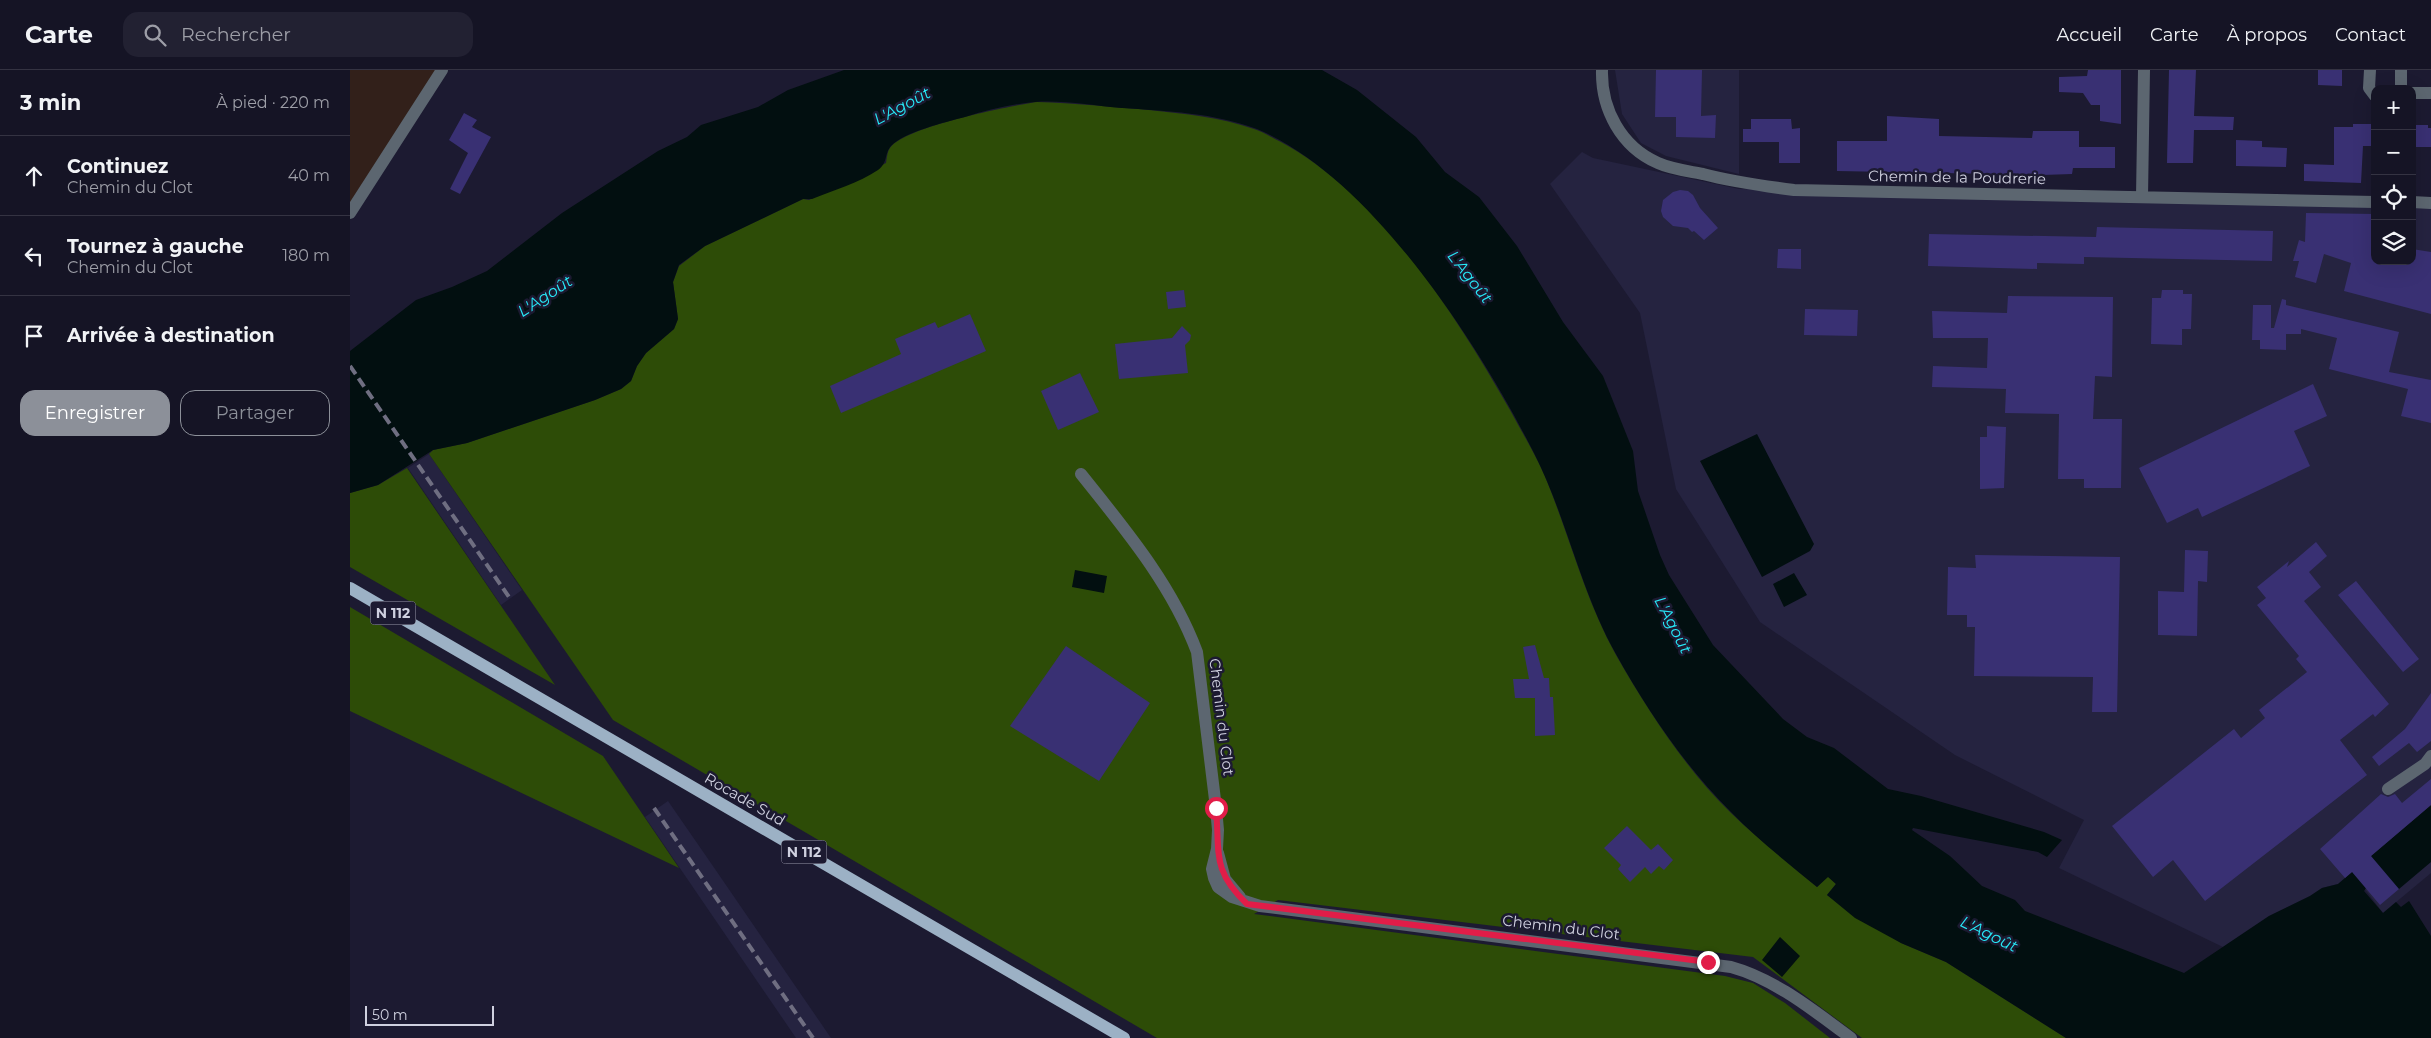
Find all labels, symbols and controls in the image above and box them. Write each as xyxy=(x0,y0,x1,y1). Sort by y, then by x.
search box xyxy=(123,12,473,57)
text: Carte xyxy=(25,20,93,49)
icon: search xyxy=(141,21,169,49)
text: Rechercher xyxy=(181,23,291,46)
text: Accueil xyxy=(2057,24,2122,46)
text: Carte xyxy=(2150,24,2199,46)
text: À propos xyxy=(2227,24,2307,46)
text: Contact xyxy=(2335,24,2406,46)
water label: L'Agoût xyxy=(870,83,934,129)
map controls xyxy=(2371,85,2416,265)
button: + xyxy=(2371,85,2416,130)
text: 3 min xyxy=(20,90,81,115)
text: À pied · 220 m xyxy=(216,93,330,112)
button: − xyxy=(2371,130,2416,175)
text: Continuez xyxy=(67,155,168,178)
icon: ahead xyxy=(20,162,48,190)
text: 40 m xyxy=(288,166,330,185)
street label: Chemin de la Poudrerie xyxy=(1868,166,2046,188)
button: locate xyxy=(2371,175,2416,220)
text: Chemin du Clot xyxy=(67,178,193,197)
button: layers xyxy=(2371,220,2416,265)
text: Tournez à gauche xyxy=(67,235,244,258)
icon: left xyxy=(20,242,48,270)
text: 180 m xyxy=(282,246,330,265)
water label: L'Agoût xyxy=(1444,247,1497,308)
text: Chemin du Clot xyxy=(67,258,193,277)
water label: L'Agoût xyxy=(514,271,576,321)
icon: arrive xyxy=(20,322,48,350)
text: Arrivée à destination xyxy=(67,324,275,347)
button: Enregistrer xyxy=(20,390,170,436)
button: Partager xyxy=(180,390,330,436)
water label: L'Agoût xyxy=(1651,593,1696,657)
road number: N 112 xyxy=(370,602,416,624)
street label: Chemin du Clot xyxy=(1205,657,1239,777)
street label: Rocade Sud xyxy=(701,768,789,830)
route start xyxy=(1205,797,1228,820)
road number: N 112 xyxy=(782,840,826,864)
street label: Chemin du Clot xyxy=(1501,910,1621,944)
water label: L'Agoût xyxy=(1957,912,2021,956)
route end xyxy=(1697,951,1720,974)
scale bar xyxy=(365,1003,494,1026)
text: 50 m xyxy=(372,1006,408,1024)

